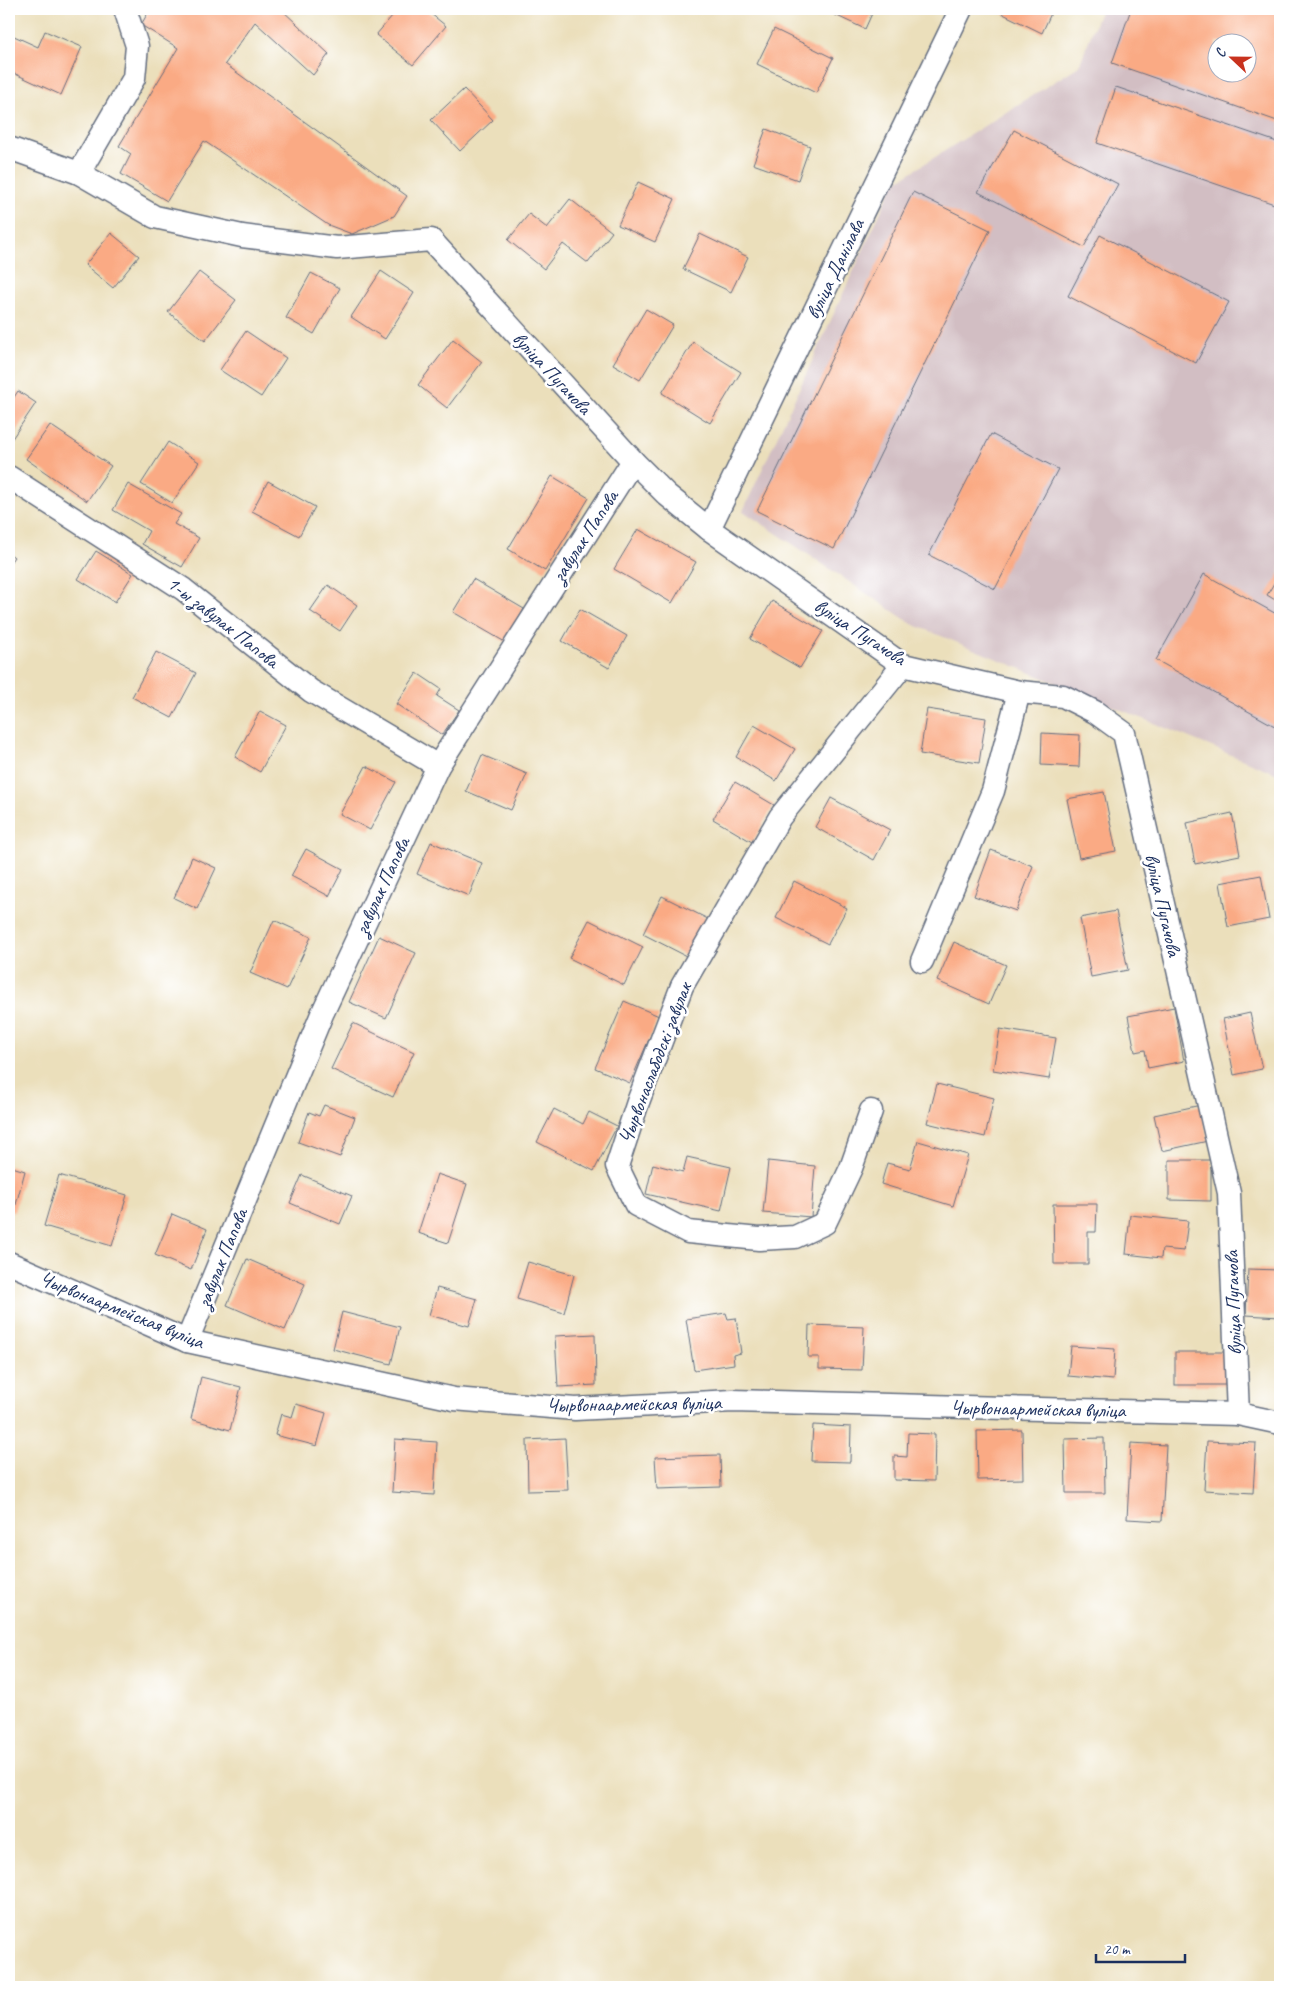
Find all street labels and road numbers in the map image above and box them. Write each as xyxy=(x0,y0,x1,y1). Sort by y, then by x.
street label: вуліца Данілава xyxy=(800,213,871,323)
street label: вуліца Пугачова xyxy=(507,326,598,421)
street label: завулак Папова xyxy=(545,484,626,590)
street label: 1-ы завулак Папова xyxy=(161,571,285,675)
street label: вуліца Пугачова xyxy=(809,593,912,672)
street label: завулак Папова xyxy=(347,832,417,942)
street label: вуліца Пугачова xyxy=(1139,851,1187,961)
street label: Чырвонаслабодскі завулак xyxy=(613,978,699,1147)
street label: завулак Папова xyxy=(190,1203,255,1314)
street label: вуліца Пугачова xyxy=(1219,1248,1247,1356)
street label: Чырвонаармейская вуліца xyxy=(36,1266,209,1355)
street label: Чырвонаармейская вуліца xyxy=(546,1390,723,1418)
street label: Чырвонаармейская вуліца xyxy=(950,1395,1127,1423)

